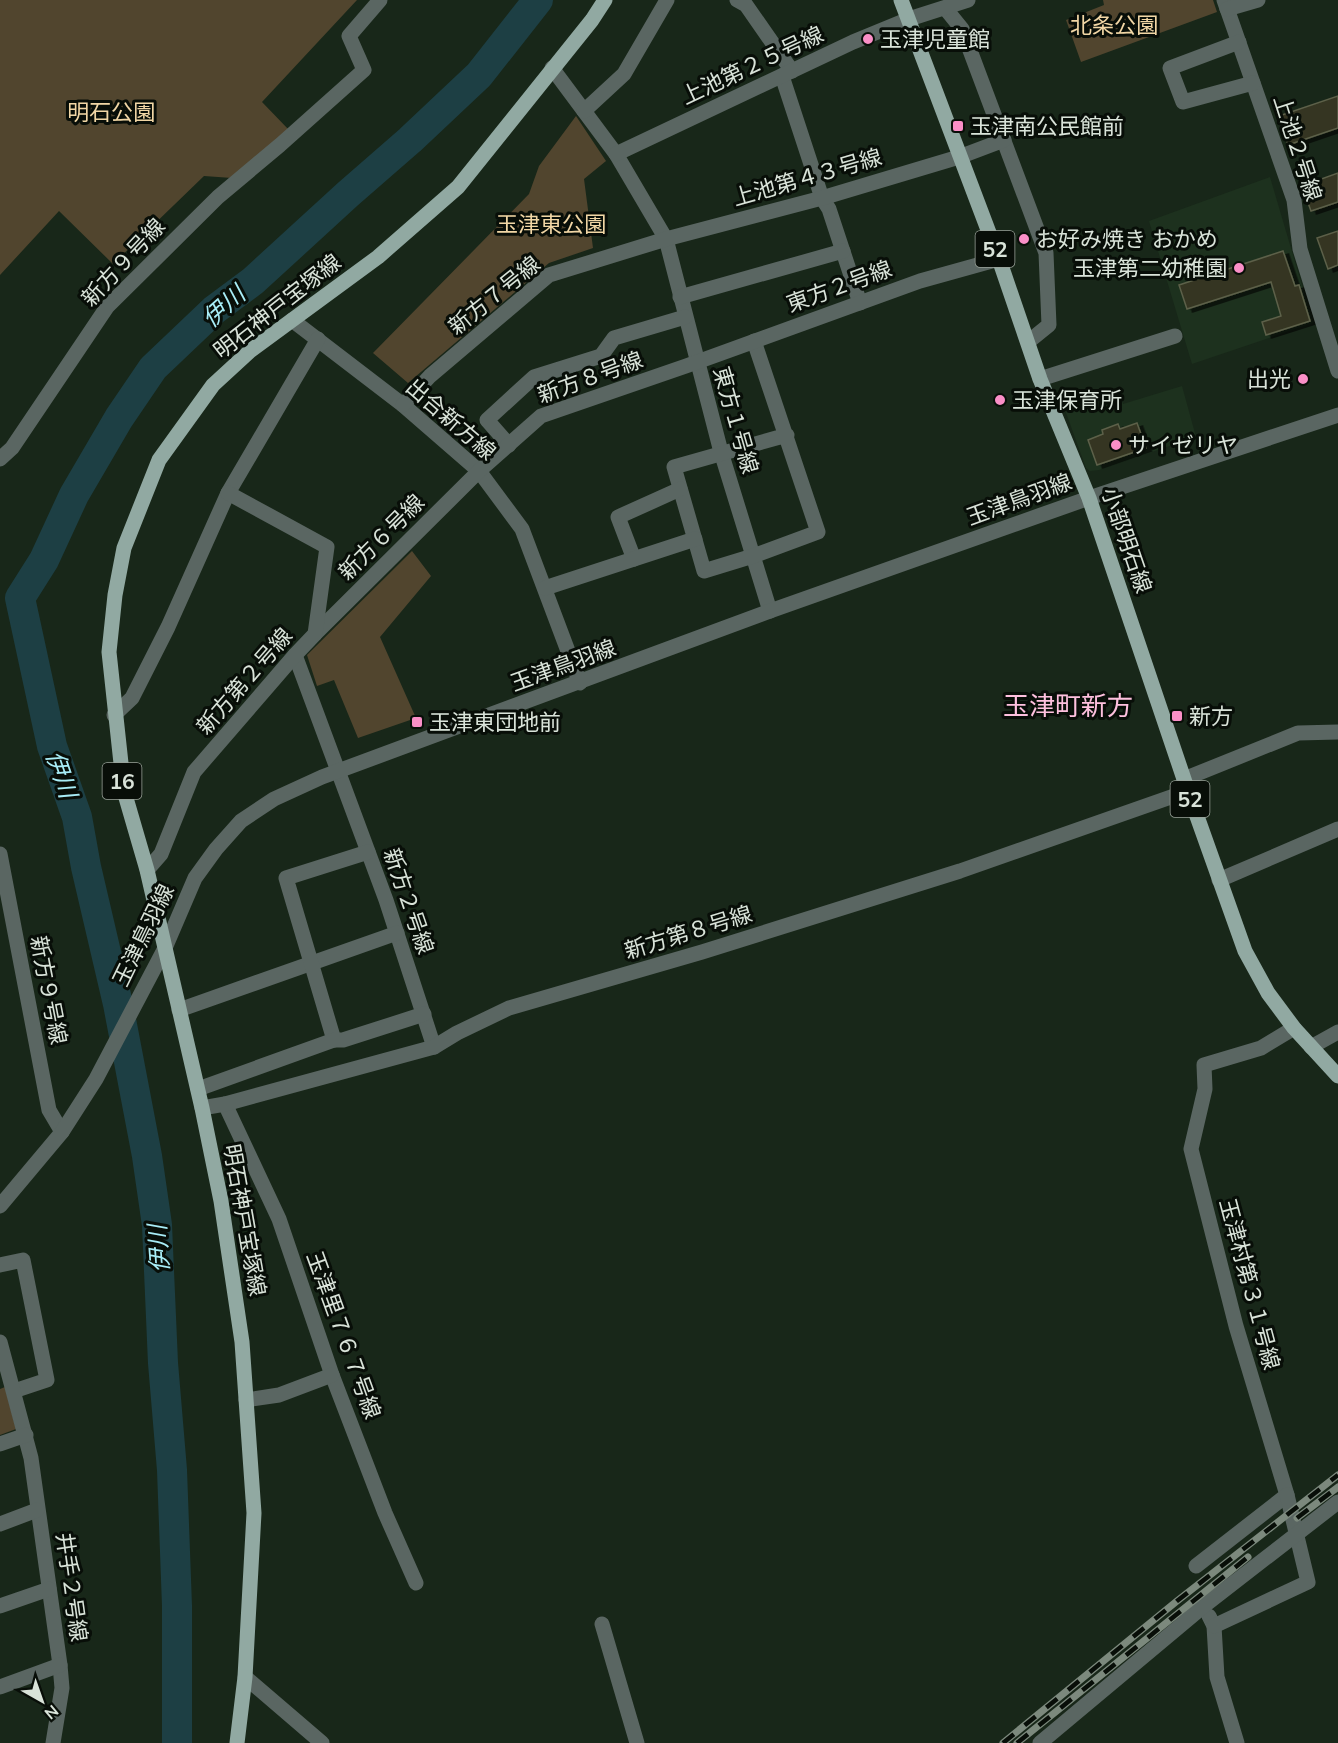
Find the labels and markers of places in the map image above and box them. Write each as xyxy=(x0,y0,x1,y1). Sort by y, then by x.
place label: 玉津児童館 xyxy=(880,25,990,53)
marker: 玉津児童館 xyxy=(861,32,875,46)
place label: 玉津南公民館前 xyxy=(970,112,1124,140)
marker: 玉津南公民館前 xyxy=(951,119,965,133)
place label: お好み焼き おかめ xyxy=(1036,225,1218,253)
marker: お好み焼き おかめ xyxy=(1017,232,1031,246)
place label: 玉津第二幼稚園 xyxy=(1073,254,1227,282)
marker: 玉津第二幼稚園 xyxy=(1232,261,1246,275)
place label: 出光 xyxy=(1247,365,1291,393)
marker: 出光 xyxy=(1296,372,1310,386)
place label: 玉津保育所 xyxy=(1012,386,1122,414)
marker: 玉津保育所 xyxy=(993,393,1007,407)
place label: サイゼリヤ xyxy=(1128,431,1238,459)
marker: サイゼリヤ xyxy=(1109,438,1123,452)
place label: 新方 xyxy=(1189,702,1233,730)
place label: 玉津東団地前 xyxy=(429,708,561,736)
marker: 新方 xyxy=(1170,709,1184,723)
marker: 玉津東団地前 xyxy=(410,715,424,729)

